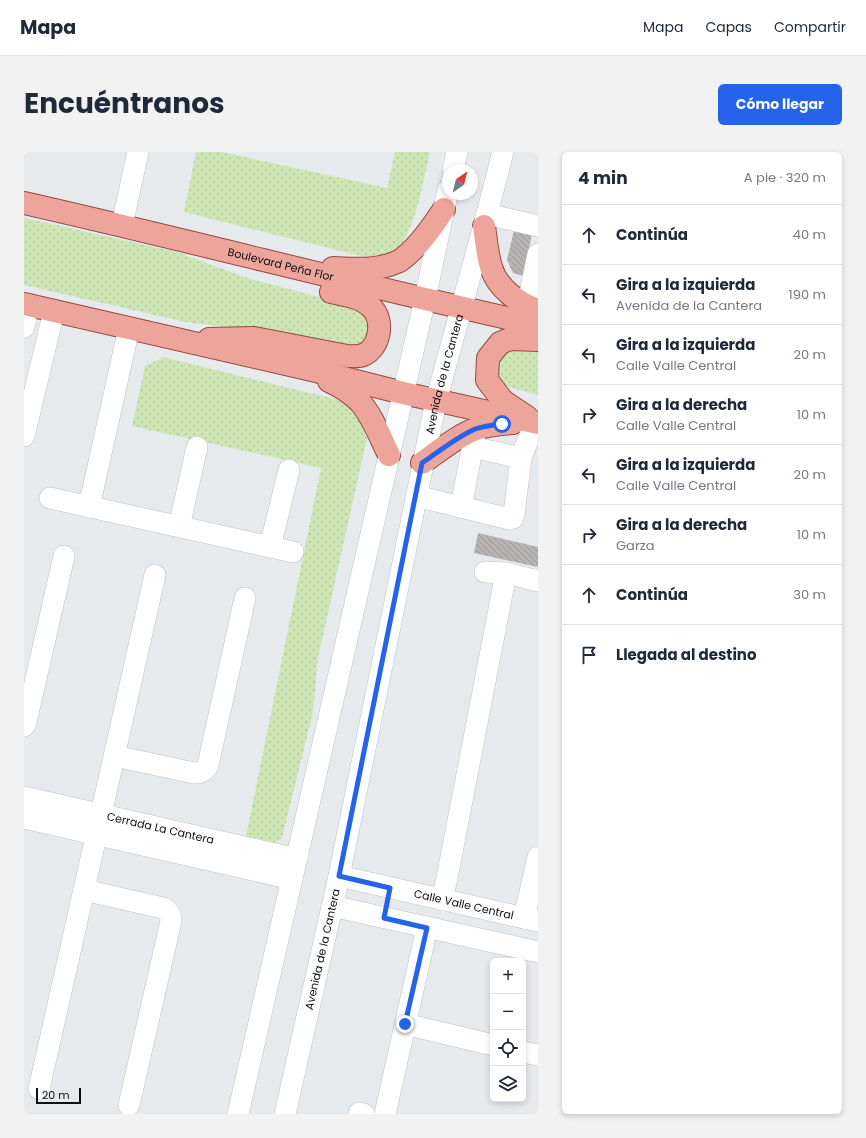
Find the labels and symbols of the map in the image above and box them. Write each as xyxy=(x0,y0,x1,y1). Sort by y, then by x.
north arrow xyxy=(442,164,478,200)
street label: Boulevard Peña Flor xyxy=(226,244,335,285)
street label: Avenida de la Cantera xyxy=(421,312,467,436)
route start xyxy=(493,415,511,433)
street label: Cerrada La Cantera xyxy=(105,808,216,848)
street label: Calle Valle Central xyxy=(412,885,515,923)
street label: Avenida de la Cantera xyxy=(301,887,344,1011)
route end xyxy=(396,1015,414,1033)
scale bar xyxy=(36,1086,81,1105)

